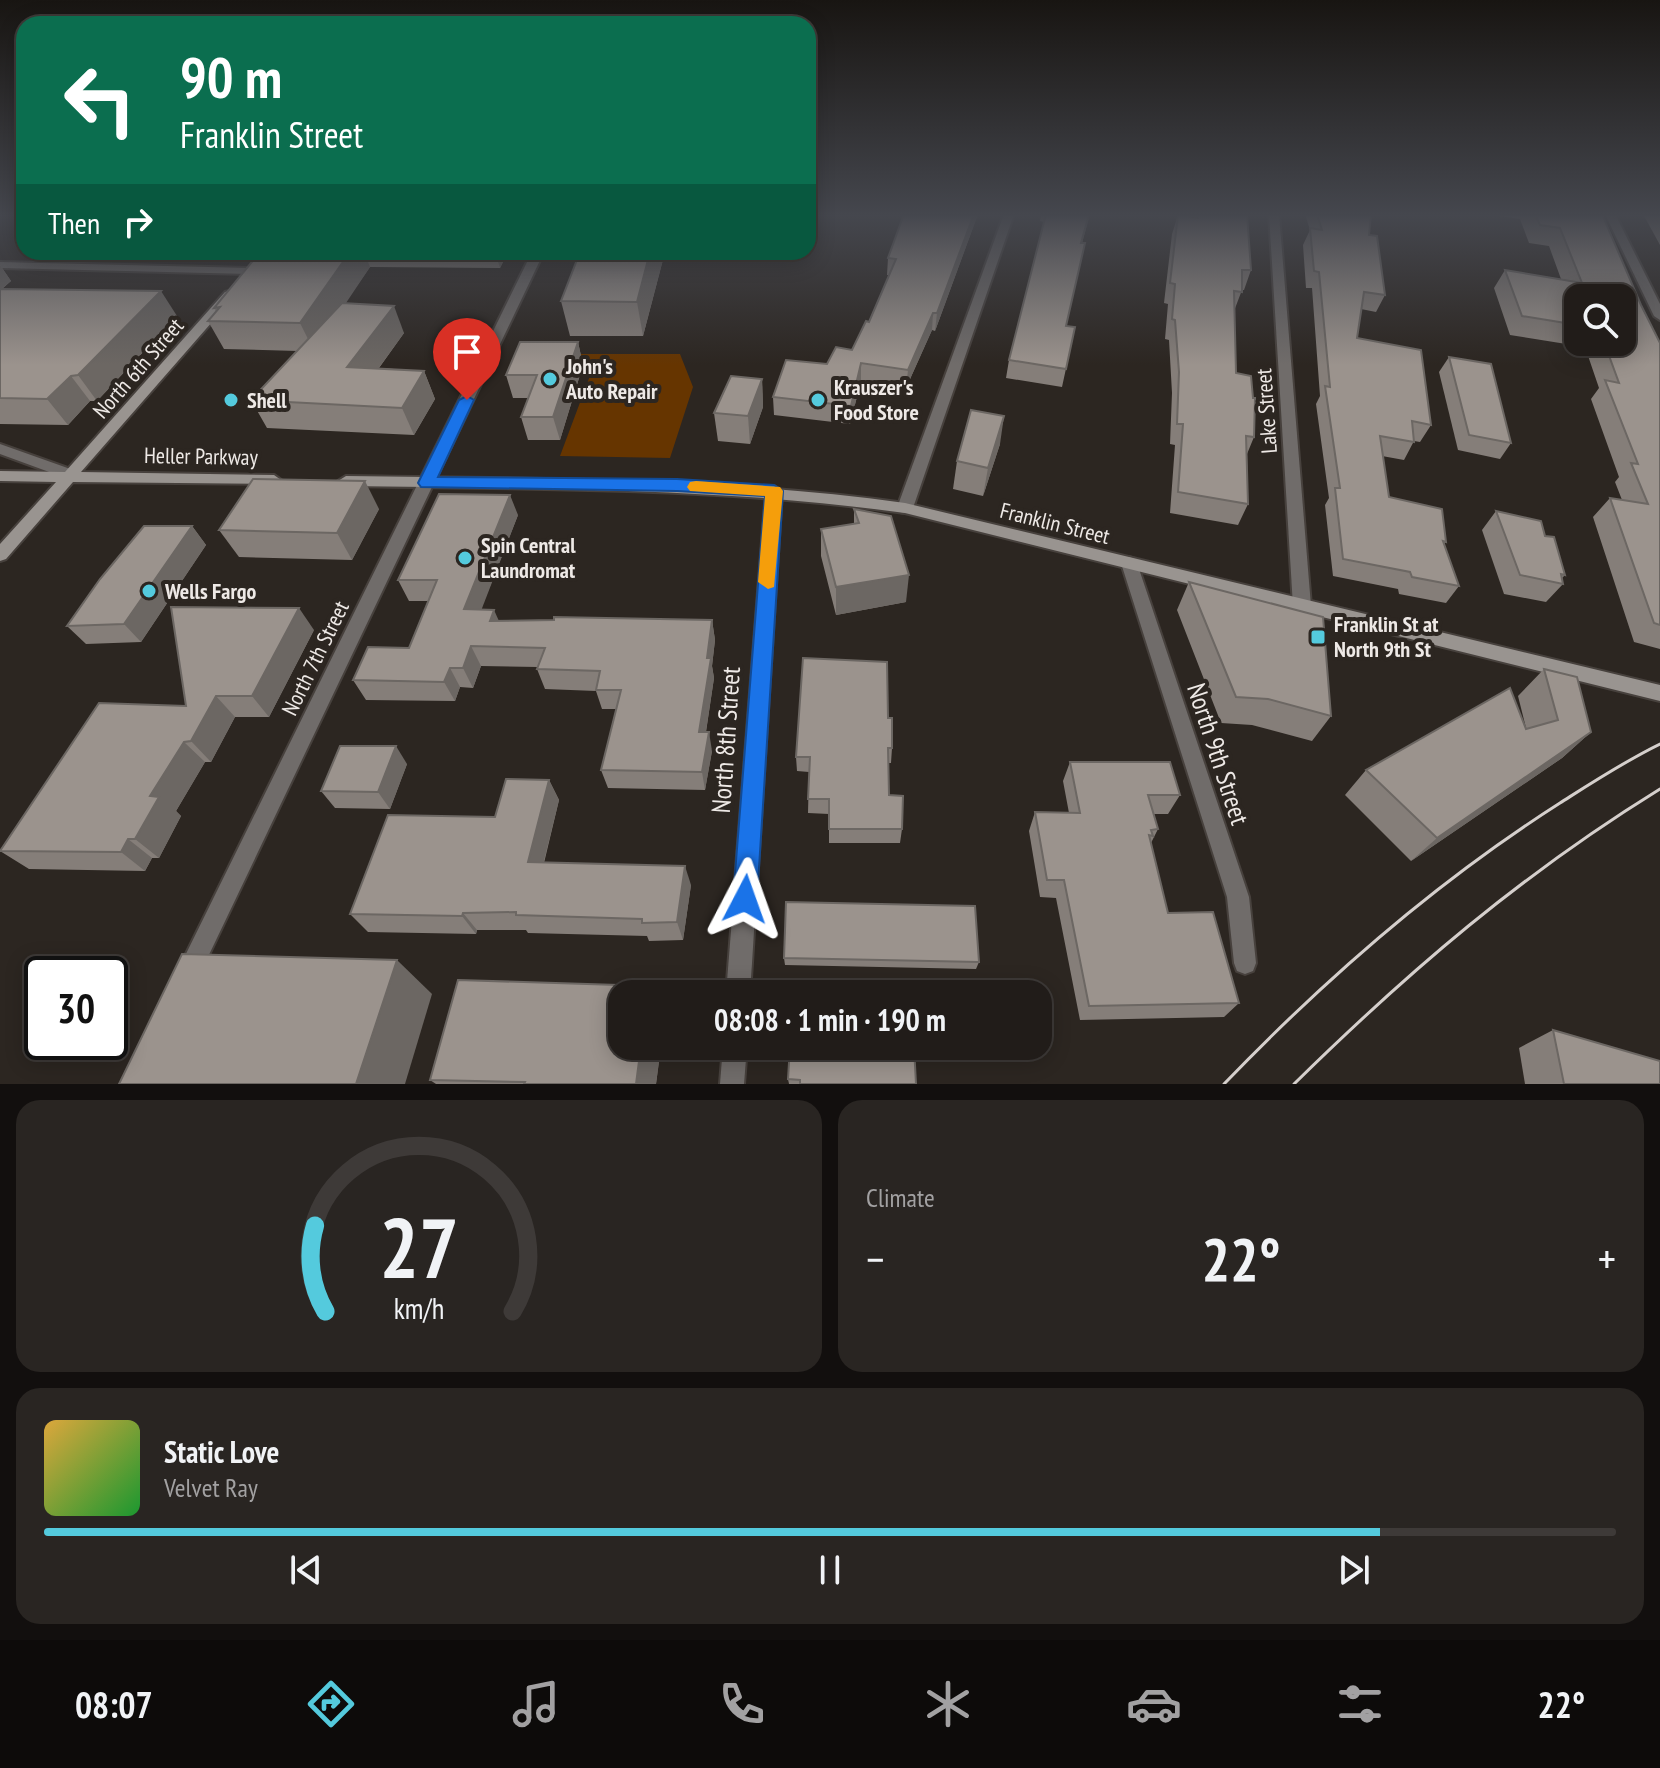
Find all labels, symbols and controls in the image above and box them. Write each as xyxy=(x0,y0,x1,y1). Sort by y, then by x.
text: 90 m xyxy=(180,41,282,113)
icon: left xyxy=(48,48,152,152)
text: Franklin Street xyxy=(180,111,363,158)
icon: right xyxy=(116,200,160,244)
text: Then xyxy=(48,203,100,242)
map controls xyxy=(1564,284,1636,356)
button: search xyxy=(1564,284,1636,356)
street label: North 6th Street xyxy=(87,312,189,424)
pin xyxy=(433,318,501,400)
icon: arrive xyxy=(445,330,489,374)
place label: John's Auto Repair xyxy=(565,352,658,405)
street label: Lake Street xyxy=(1249,368,1283,454)
marker: John's Auto Repair xyxy=(541,370,559,388)
place label: Krauszer's Food Store xyxy=(834,373,919,426)
place label: Shell xyxy=(247,386,287,414)
marker: Shell xyxy=(222,391,240,409)
marker: Krauszer's Food Store xyxy=(809,391,827,409)
street label: Heller Parkway xyxy=(144,441,259,471)
street label: Franklin Street xyxy=(997,496,1113,550)
place label: Spin Central Laundromat xyxy=(481,531,576,584)
marker: Spin Central Laundromat xyxy=(456,549,474,567)
place label: Wells Fargo xyxy=(164,577,257,605)
marker: Wells Fargo xyxy=(140,582,158,600)
street label: North 7th Street xyxy=(275,596,355,720)
place label: Franklin St at North 9th St xyxy=(1334,610,1439,663)
marker: Franklin St at North 9th St xyxy=(1309,628,1327,646)
street label: North 8th Street xyxy=(704,666,747,814)
street label: North 9th Street xyxy=(1180,679,1257,829)
position arrow xyxy=(703,857,787,941)
speed limit sign: 30 xyxy=(24,956,128,1060)
text: 08:08 · 1 min · 190 m xyxy=(714,1000,946,1039)
text: Climate xyxy=(866,1181,935,1214)
text: 27 xyxy=(379,1193,459,1301)
text: 22° xyxy=(1201,1220,1281,1298)
text: − xyxy=(866,1230,884,1287)
text: + xyxy=(1598,1230,1616,1287)
text: km/h xyxy=(394,1290,444,1327)
text: Static Love xyxy=(164,1432,279,1471)
text: Velvet Ray xyxy=(164,1471,258,1504)
icon: previous xyxy=(284,1548,328,1592)
icon: pause xyxy=(808,1548,852,1592)
icon: next xyxy=(1332,1548,1376,1592)
icon: directions xyxy=(303,1676,359,1732)
icon: music xyxy=(508,1676,564,1732)
icon: phone xyxy=(714,1676,770,1732)
icon: climate xyxy=(920,1676,976,1732)
icon: car xyxy=(1126,1676,1182,1732)
icon: filters xyxy=(1332,1676,1388,1732)
text: 08:07 xyxy=(75,1681,153,1728)
text: 22° xyxy=(1537,1681,1585,1728)

